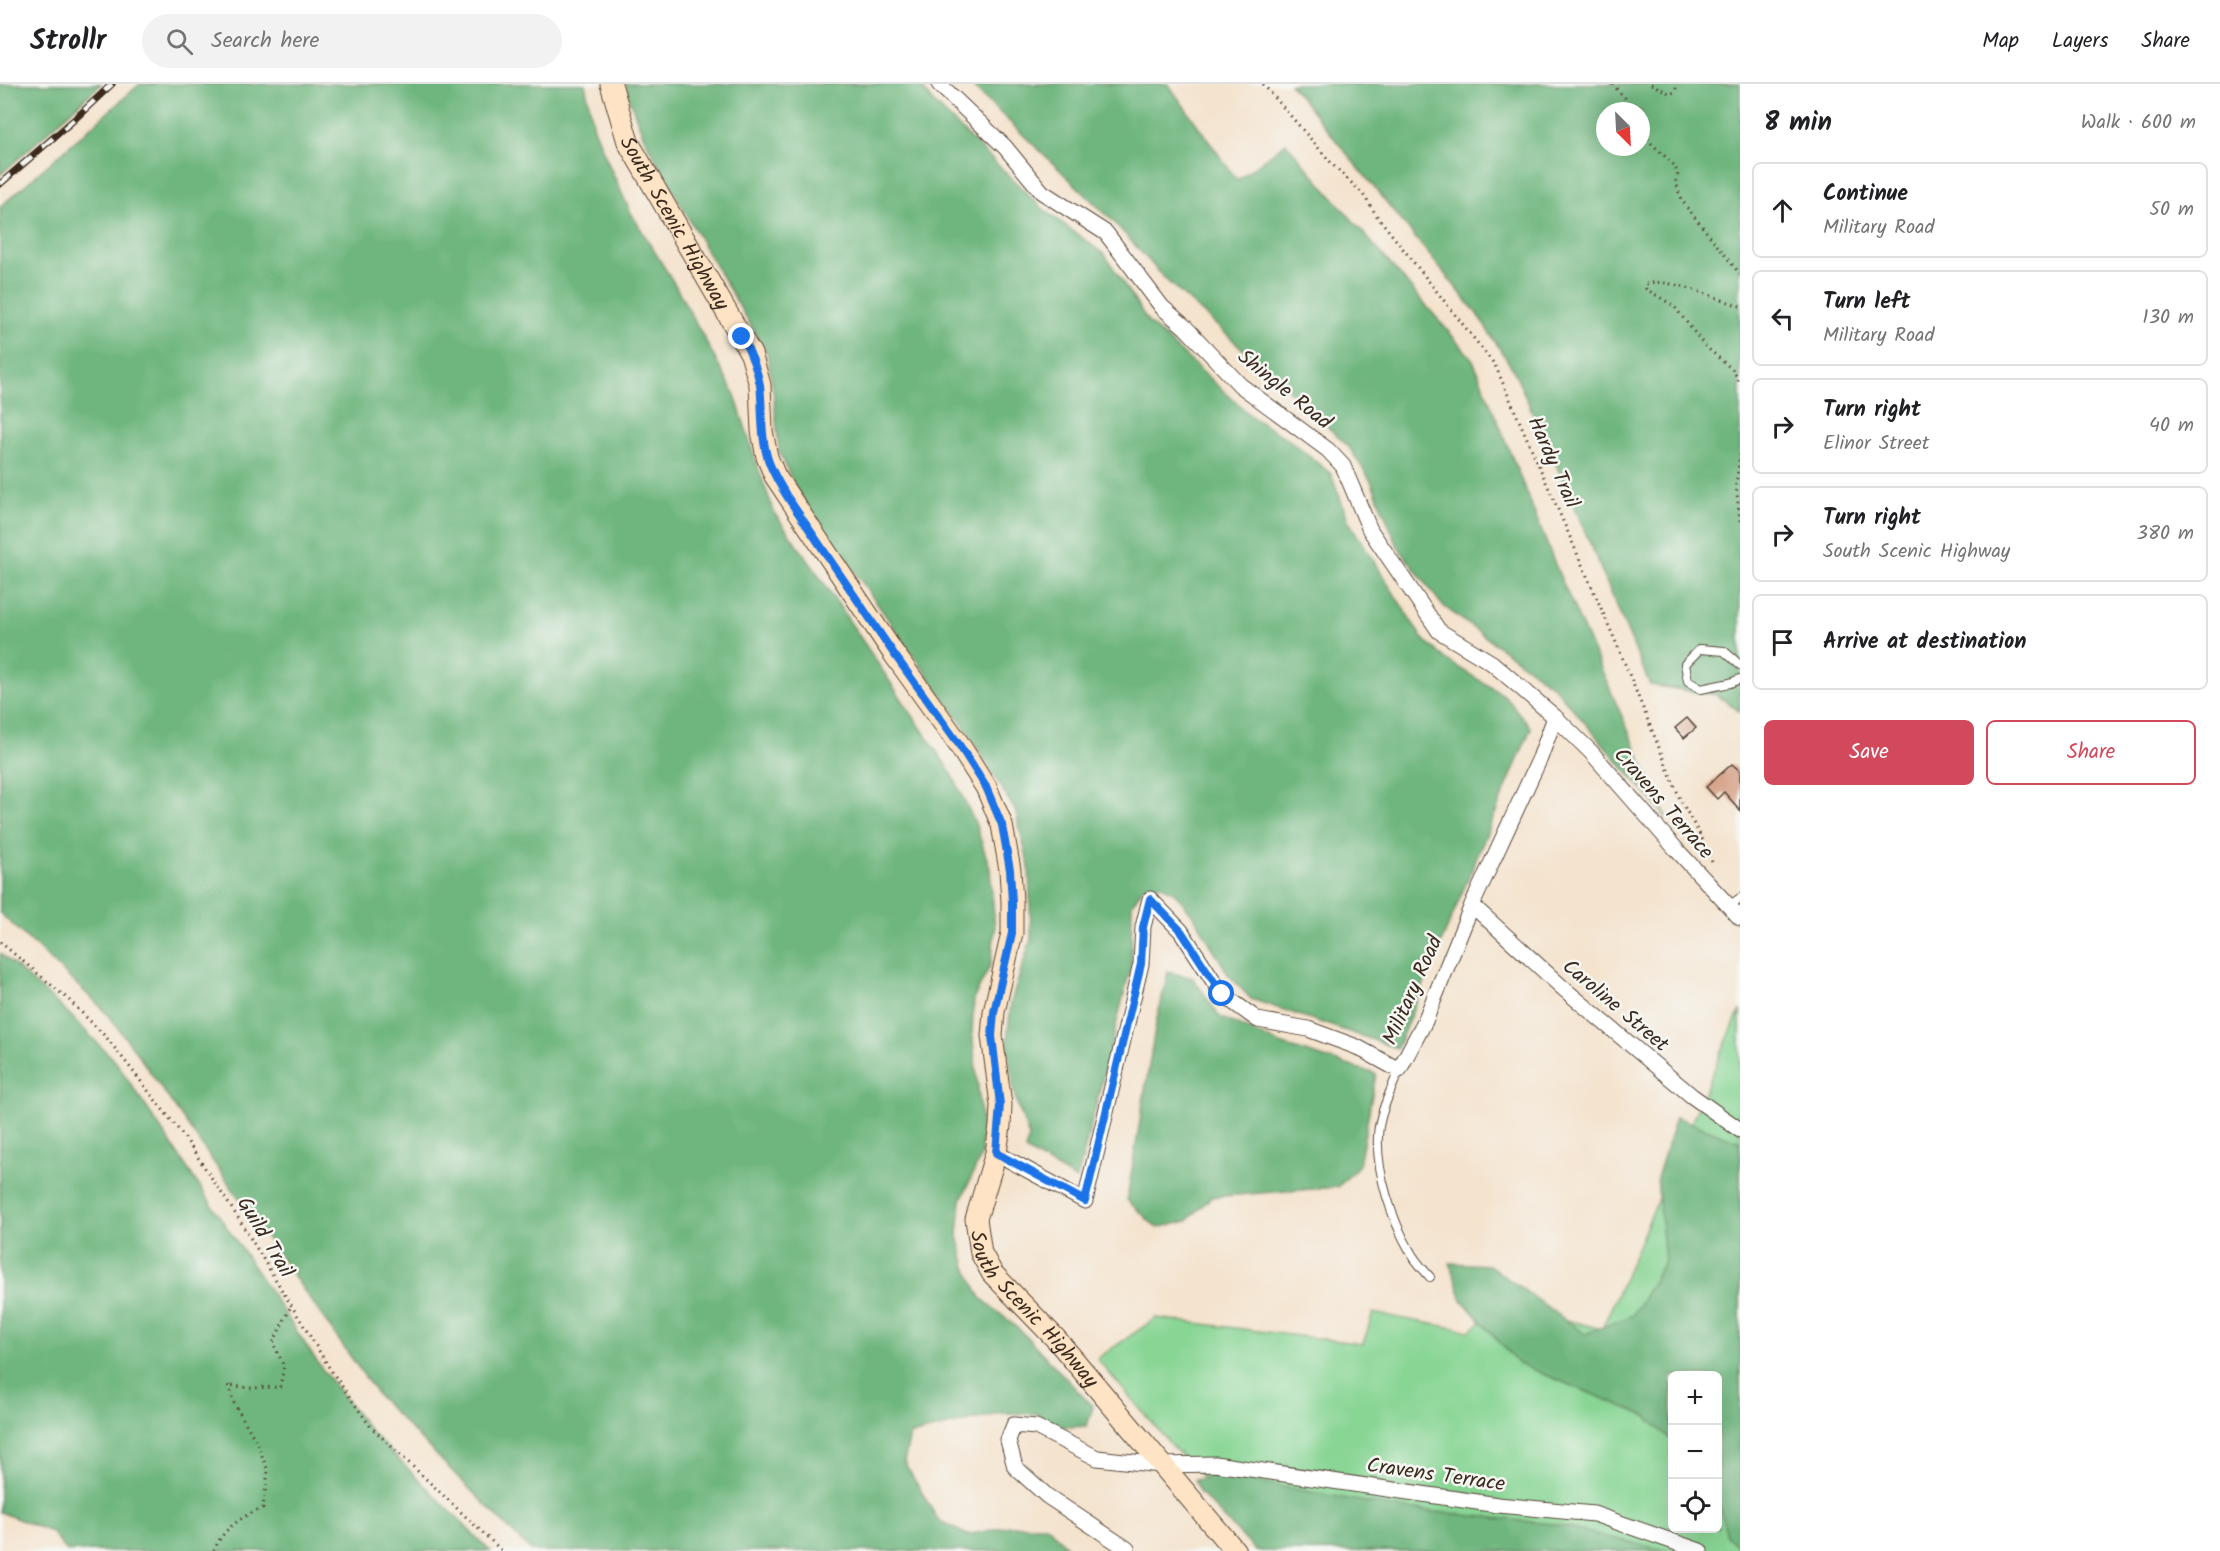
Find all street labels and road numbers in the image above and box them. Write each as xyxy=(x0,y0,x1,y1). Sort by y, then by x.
street label: South Scenic Highway xyxy=(610,130,737,317)
street label: Shingle Road xyxy=(1229,342,1339,439)
street label: Hardy Trail xyxy=(1518,411,1588,514)
street label: Cravens Terrace xyxy=(1605,741,1721,868)
street label: Military Road xyxy=(1374,930,1452,1051)
street label: Caroline Street xyxy=(1554,951,1677,1062)
street label: Guild Trail xyxy=(227,1191,302,1285)
street label: South Scenic Highway xyxy=(960,1228,1106,1396)
street label: Cravens Terrace xyxy=(1364,1449,1508,1502)

